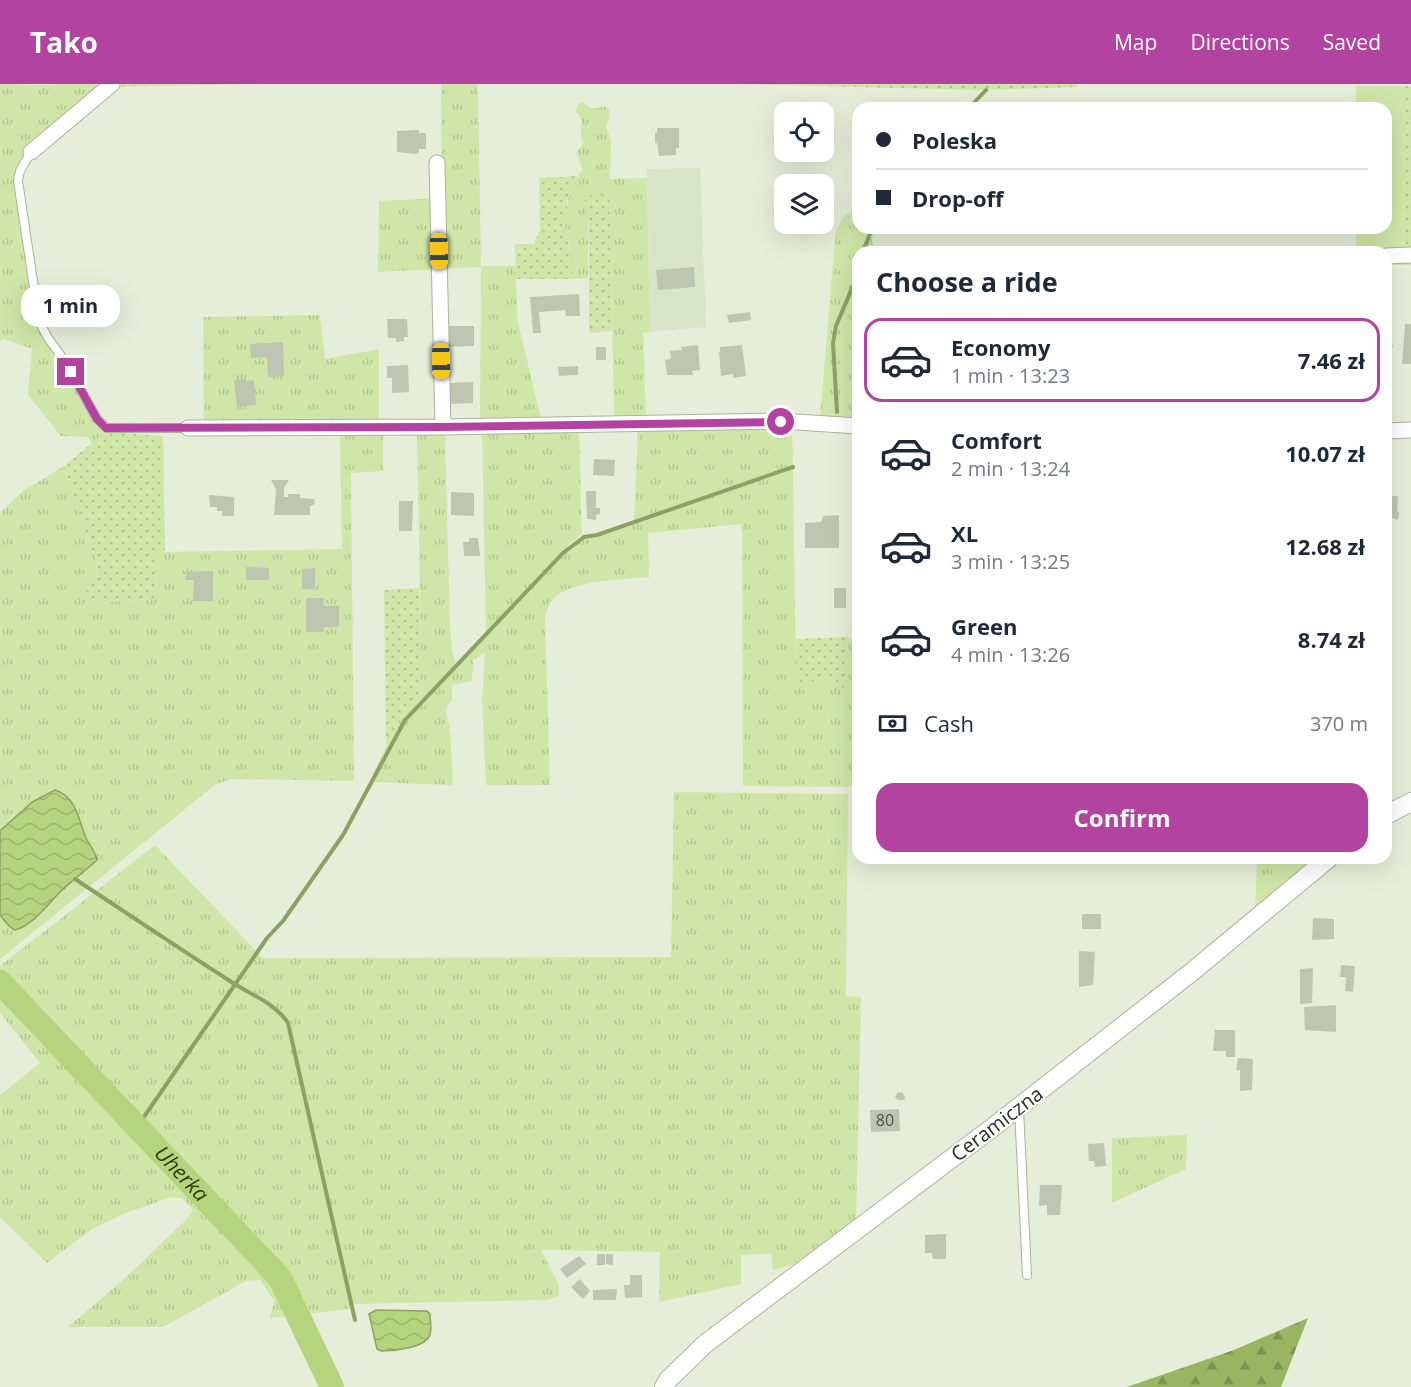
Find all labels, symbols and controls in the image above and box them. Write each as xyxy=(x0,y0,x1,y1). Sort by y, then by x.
text: Tako xyxy=(30,23,98,61)
text: Map xyxy=(1114,28,1157,56)
text: Directions xyxy=(1190,28,1290,56)
text: Saved xyxy=(1323,28,1381,56)
map controls xyxy=(774,102,834,234)
button: locate xyxy=(774,102,834,162)
text: Poleska xyxy=(912,125,997,155)
button: layers xyxy=(774,174,834,234)
text: Drop-off xyxy=(912,183,1004,213)
car xyxy=(430,233,448,269)
text: Choose a ride xyxy=(876,263,1058,300)
callout: 1 min xyxy=(22,285,121,327)
text: 1 min xyxy=(43,292,98,319)
text: Economy xyxy=(951,332,1050,362)
icon: car xyxy=(879,333,933,387)
car xyxy=(432,343,450,379)
text: 7.46 zł xyxy=(1298,345,1365,375)
route end xyxy=(57,358,84,385)
text: 1 min · 13:23 xyxy=(951,362,1070,389)
route start xyxy=(767,408,794,435)
text: Comfort xyxy=(951,425,1042,455)
icon: car xyxy=(879,426,933,480)
text: 10.07 zł xyxy=(1285,438,1365,468)
text: 2 min · 13:24 xyxy=(951,455,1070,482)
text: XL xyxy=(951,518,978,548)
icon: car xyxy=(879,519,933,573)
text: 12.68 zł xyxy=(1285,531,1365,561)
text: 3 min · 13:25 xyxy=(951,548,1070,575)
text: Green xyxy=(951,611,1017,641)
icon: car xyxy=(879,612,933,666)
text: 8.74 zł xyxy=(1298,624,1365,654)
text: 4 min · 13:26 xyxy=(951,641,1070,668)
icon: cash xyxy=(876,707,909,740)
text: Cash xyxy=(924,708,974,738)
text: 370 m xyxy=(1310,710,1368,737)
button: Confirm xyxy=(876,783,1368,852)
street label: Ceramiczna xyxy=(945,1080,1048,1167)
house number: 80 xyxy=(876,1109,894,1131)
water label: Uherka xyxy=(149,1139,216,1207)

